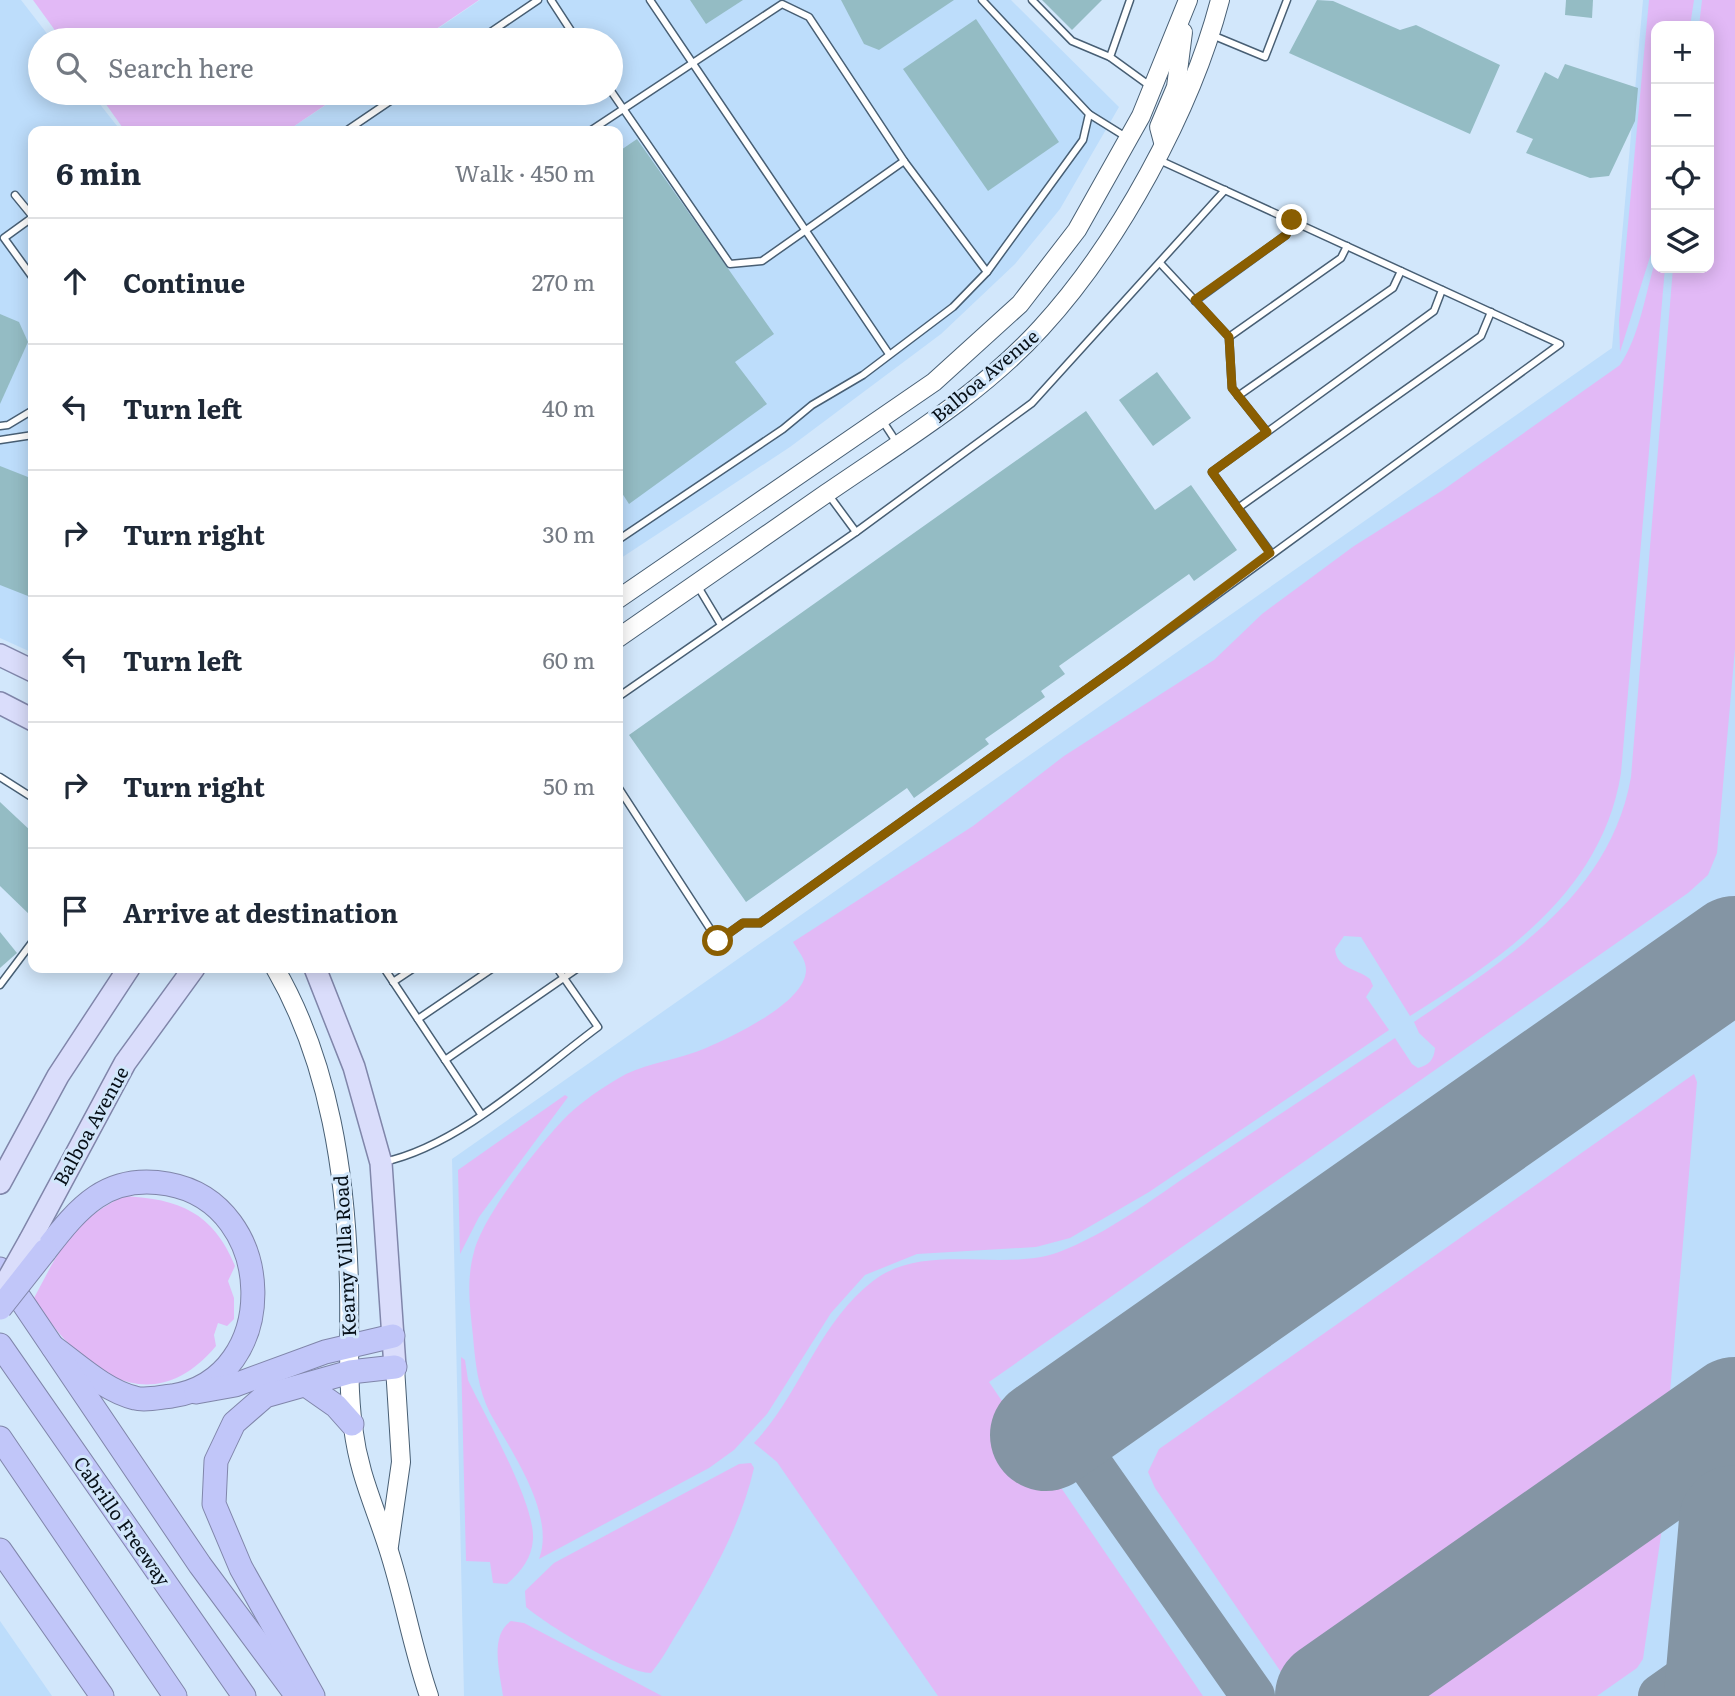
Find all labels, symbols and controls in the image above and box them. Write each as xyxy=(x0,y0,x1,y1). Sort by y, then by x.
map controls xyxy=(1651,21,1714,273)
button: + xyxy=(1651,21,1714,84)
search box xyxy=(28,28,623,105)
text: Search here xyxy=(108,47,254,86)
icon: search xyxy=(52,48,90,86)
button: − xyxy=(1651,84,1714,147)
button: locate xyxy=(1651,147,1714,210)
text: 6 min xyxy=(56,150,141,194)
text: Walk · 450 m xyxy=(455,155,595,189)
route end xyxy=(1276,204,1307,235)
button: layers xyxy=(1651,210,1714,273)
icon: ahead xyxy=(56,262,94,300)
text: Continue xyxy=(123,262,245,301)
text: 270 m xyxy=(532,264,595,298)
street label: Balboa Avenue xyxy=(925,322,1044,429)
icon: left xyxy=(56,388,94,426)
text: Turn left xyxy=(123,388,242,427)
text: 40 m xyxy=(542,390,595,424)
icon: right xyxy=(56,514,94,552)
text: Turn right xyxy=(123,514,265,553)
text: 30 m xyxy=(542,516,595,550)
icon: left xyxy=(56,640,94,678)
text: Turn left xyxy=(123,640,242,679)
text: 60 m xyxy=(542,642,595,676)
icon: right xyxy=(56,766,94,804)
text: Turn right xyxy=(123,766,265,805)
text: 50 m xyxy=(543,768,595,802)
icon: arrive xyxy=(56,892,94,930)
text: Arrive at destination xyxy=(123,892,398,931)
route start xyxy=(702,925,733,956)
street label: Balboa Avenue xyxy=(46,1061,135,1190)
street label: Kearny Villa Road xyxy=(326,1174,362,1338)
street label: Cabrillo Freeway xyxy=(68,1450,178,1591)

